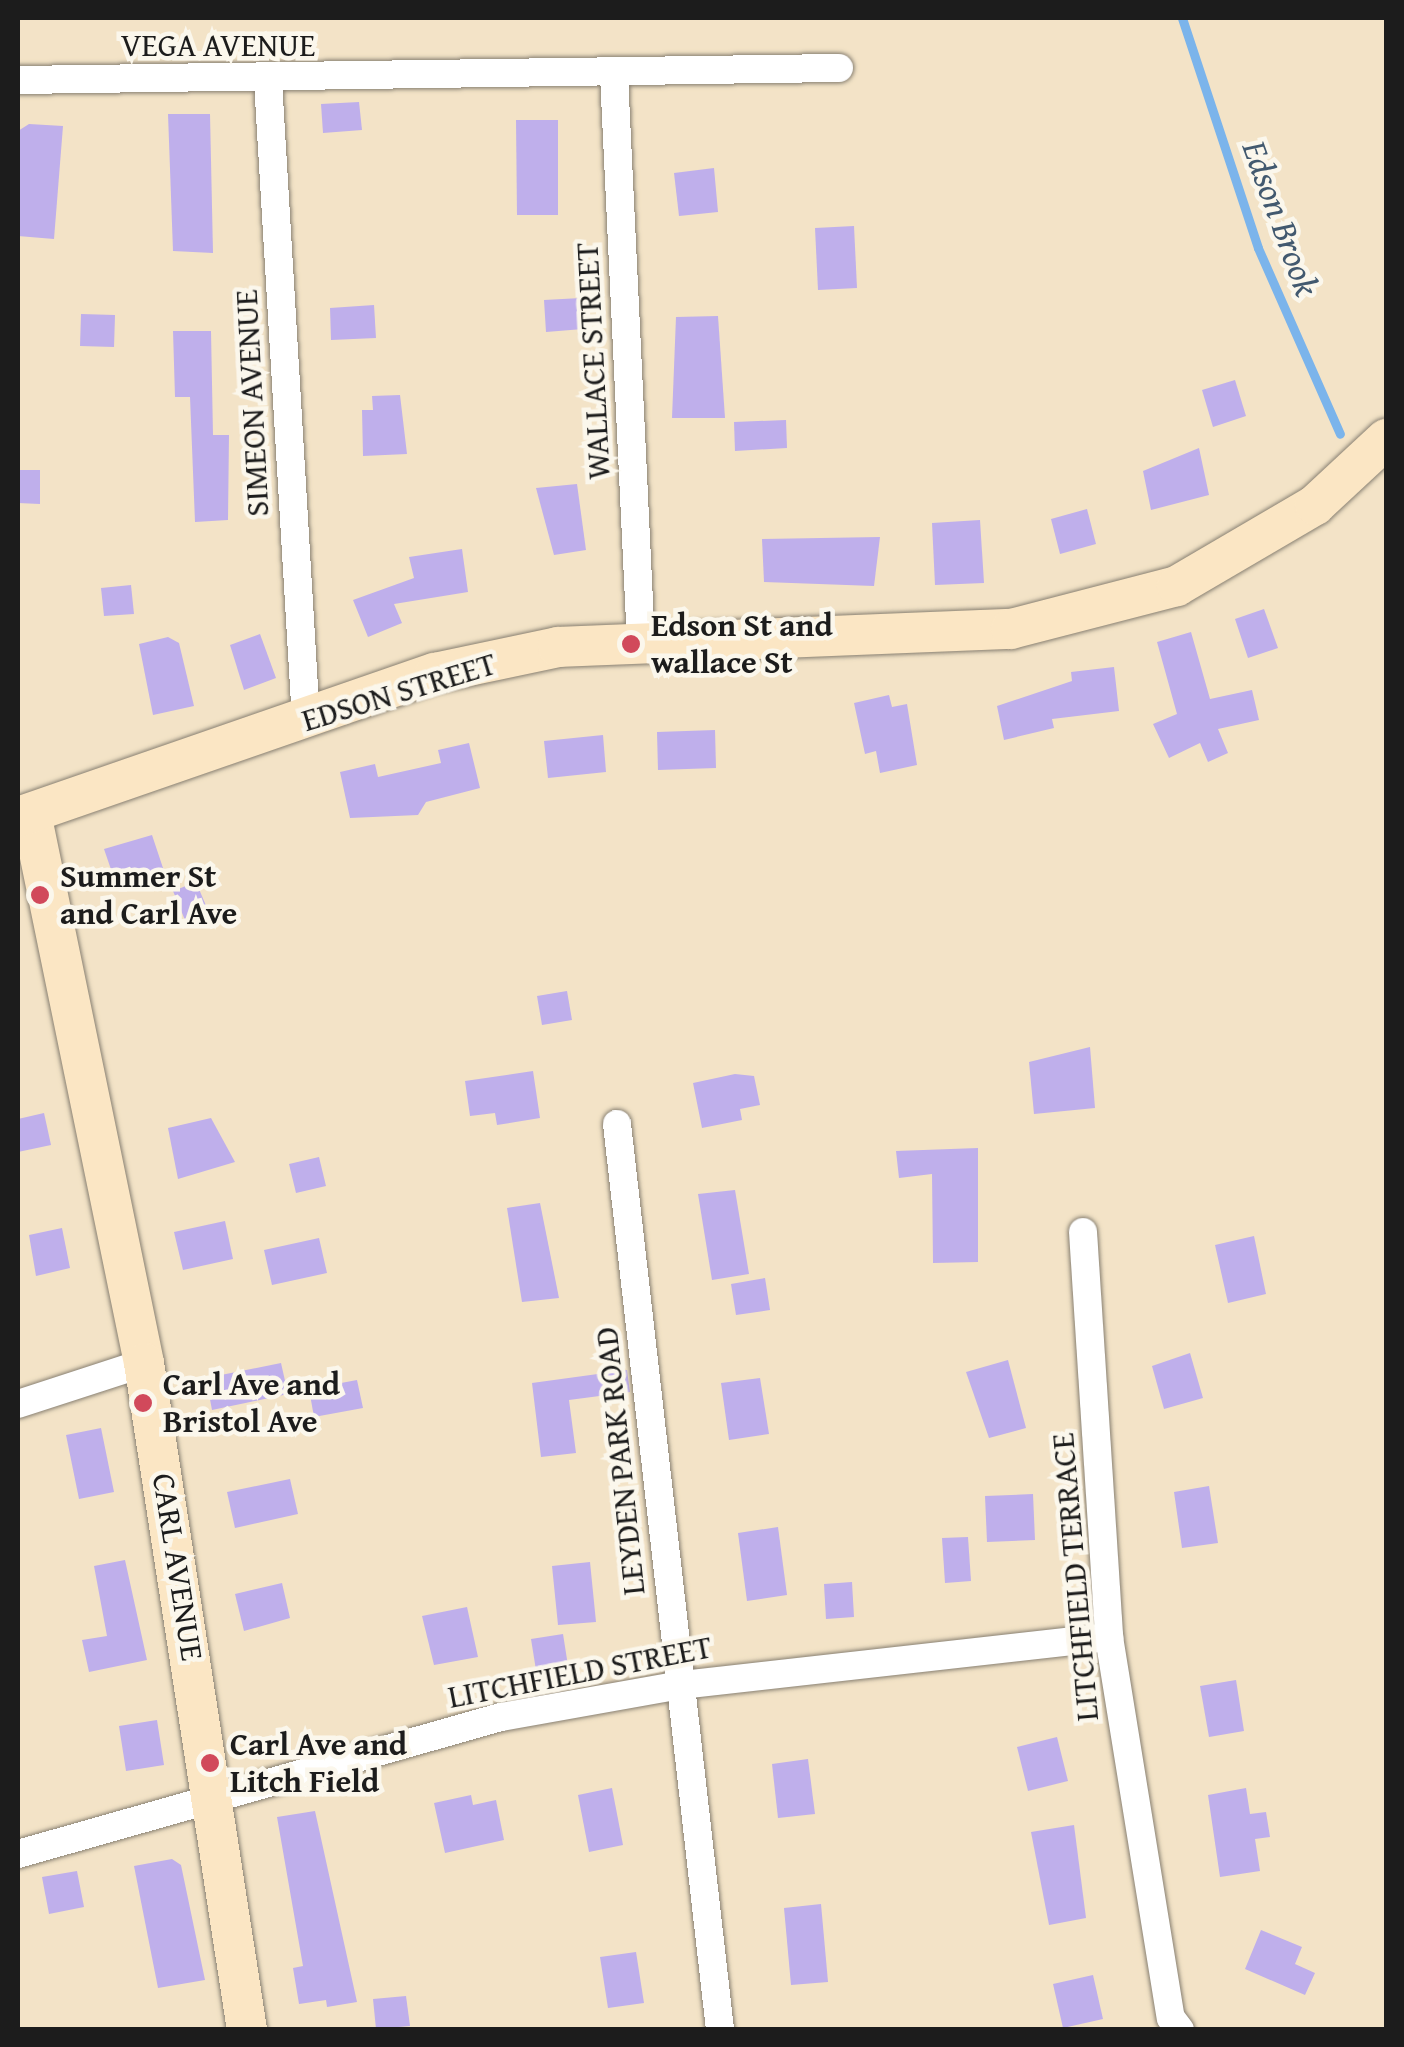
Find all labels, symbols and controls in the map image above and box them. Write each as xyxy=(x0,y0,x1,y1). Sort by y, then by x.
street label: VEGA AVENUE xyxy=(121,26,315,64)
water label: Edson Brook xyxy=(1234,135,1328,301)
street label: WALLACE STREET xyxy=(568,242,618,480)
street label: SIMEON AVENUE xyxy=(227,288,277,518)
place label: Edson St and wallace St xyxy=(651,607,833,682)
marker: Edson St and wallace St xyxy=(620,633,642,655)
street label: EDSON STREET xyxy=(297,644,501,740)
place label: Summer St and Carl Ave xyxy=(60,858,237,933)
marker: Summer St and Carl Ave xyxy=(29,884,51,906)
street label: LEYDEN PARK ROAD xyxy=(587,1325,653,1597)
place label: Carl Ave and Bristol Ave xyxy=(163,1366,340,1441)
marker: Carl Ave and Bristol Ave xyxy=(132,1392,154,1414)
street label: LITCHFIELD TERRACE xyxy=(1043,1431,1107,1723)
street label: CARL AVENUE xyxy=(144,1471,212,1663)
street label: LITCHFIELD STREET xyxy=(445,1628,715,1716)
place label: Carl Ave and Litch Field xyxy=(230,1726,407,1801)
marker: Carl Ave and Litch Field xyxy=(199,1752,221,1774)

